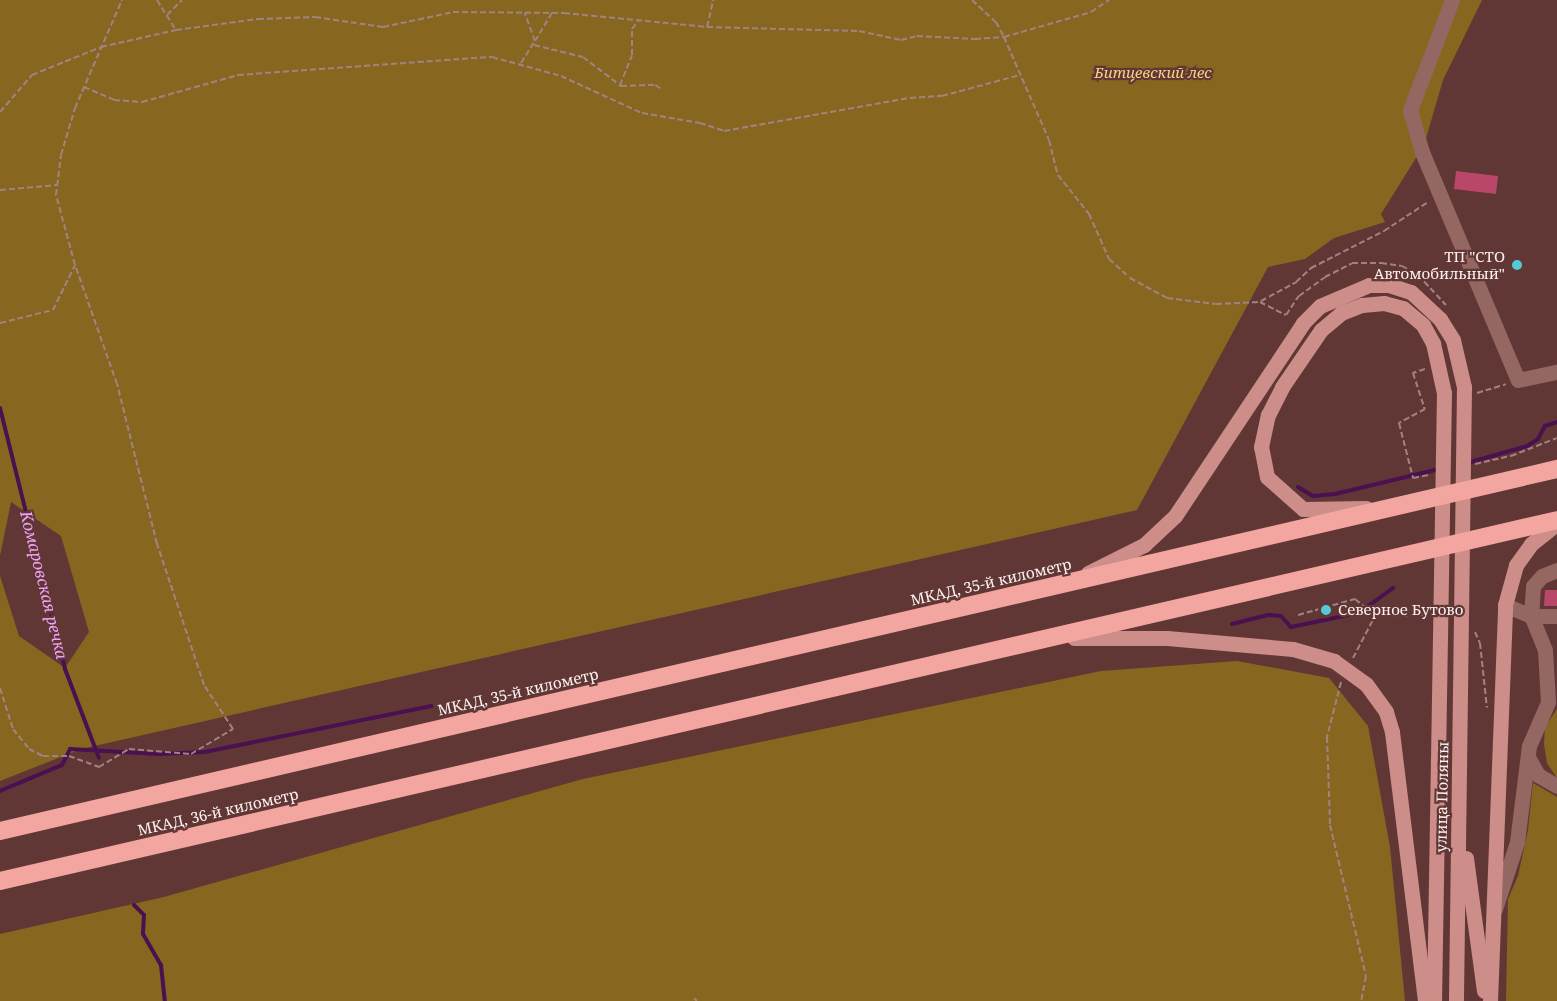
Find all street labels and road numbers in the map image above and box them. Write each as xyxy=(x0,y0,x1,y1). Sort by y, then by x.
street label: МКАД, 35-й километр xyxy=(909,555,1073,609)
street label: МКАД, 35-й километр xyxy=(436,665,600,719)
street label: улица Поляны xyxy=(1432,741,1452,853)
street label: МКАД, 36-й километр xyxy=(136,785,300,839)

